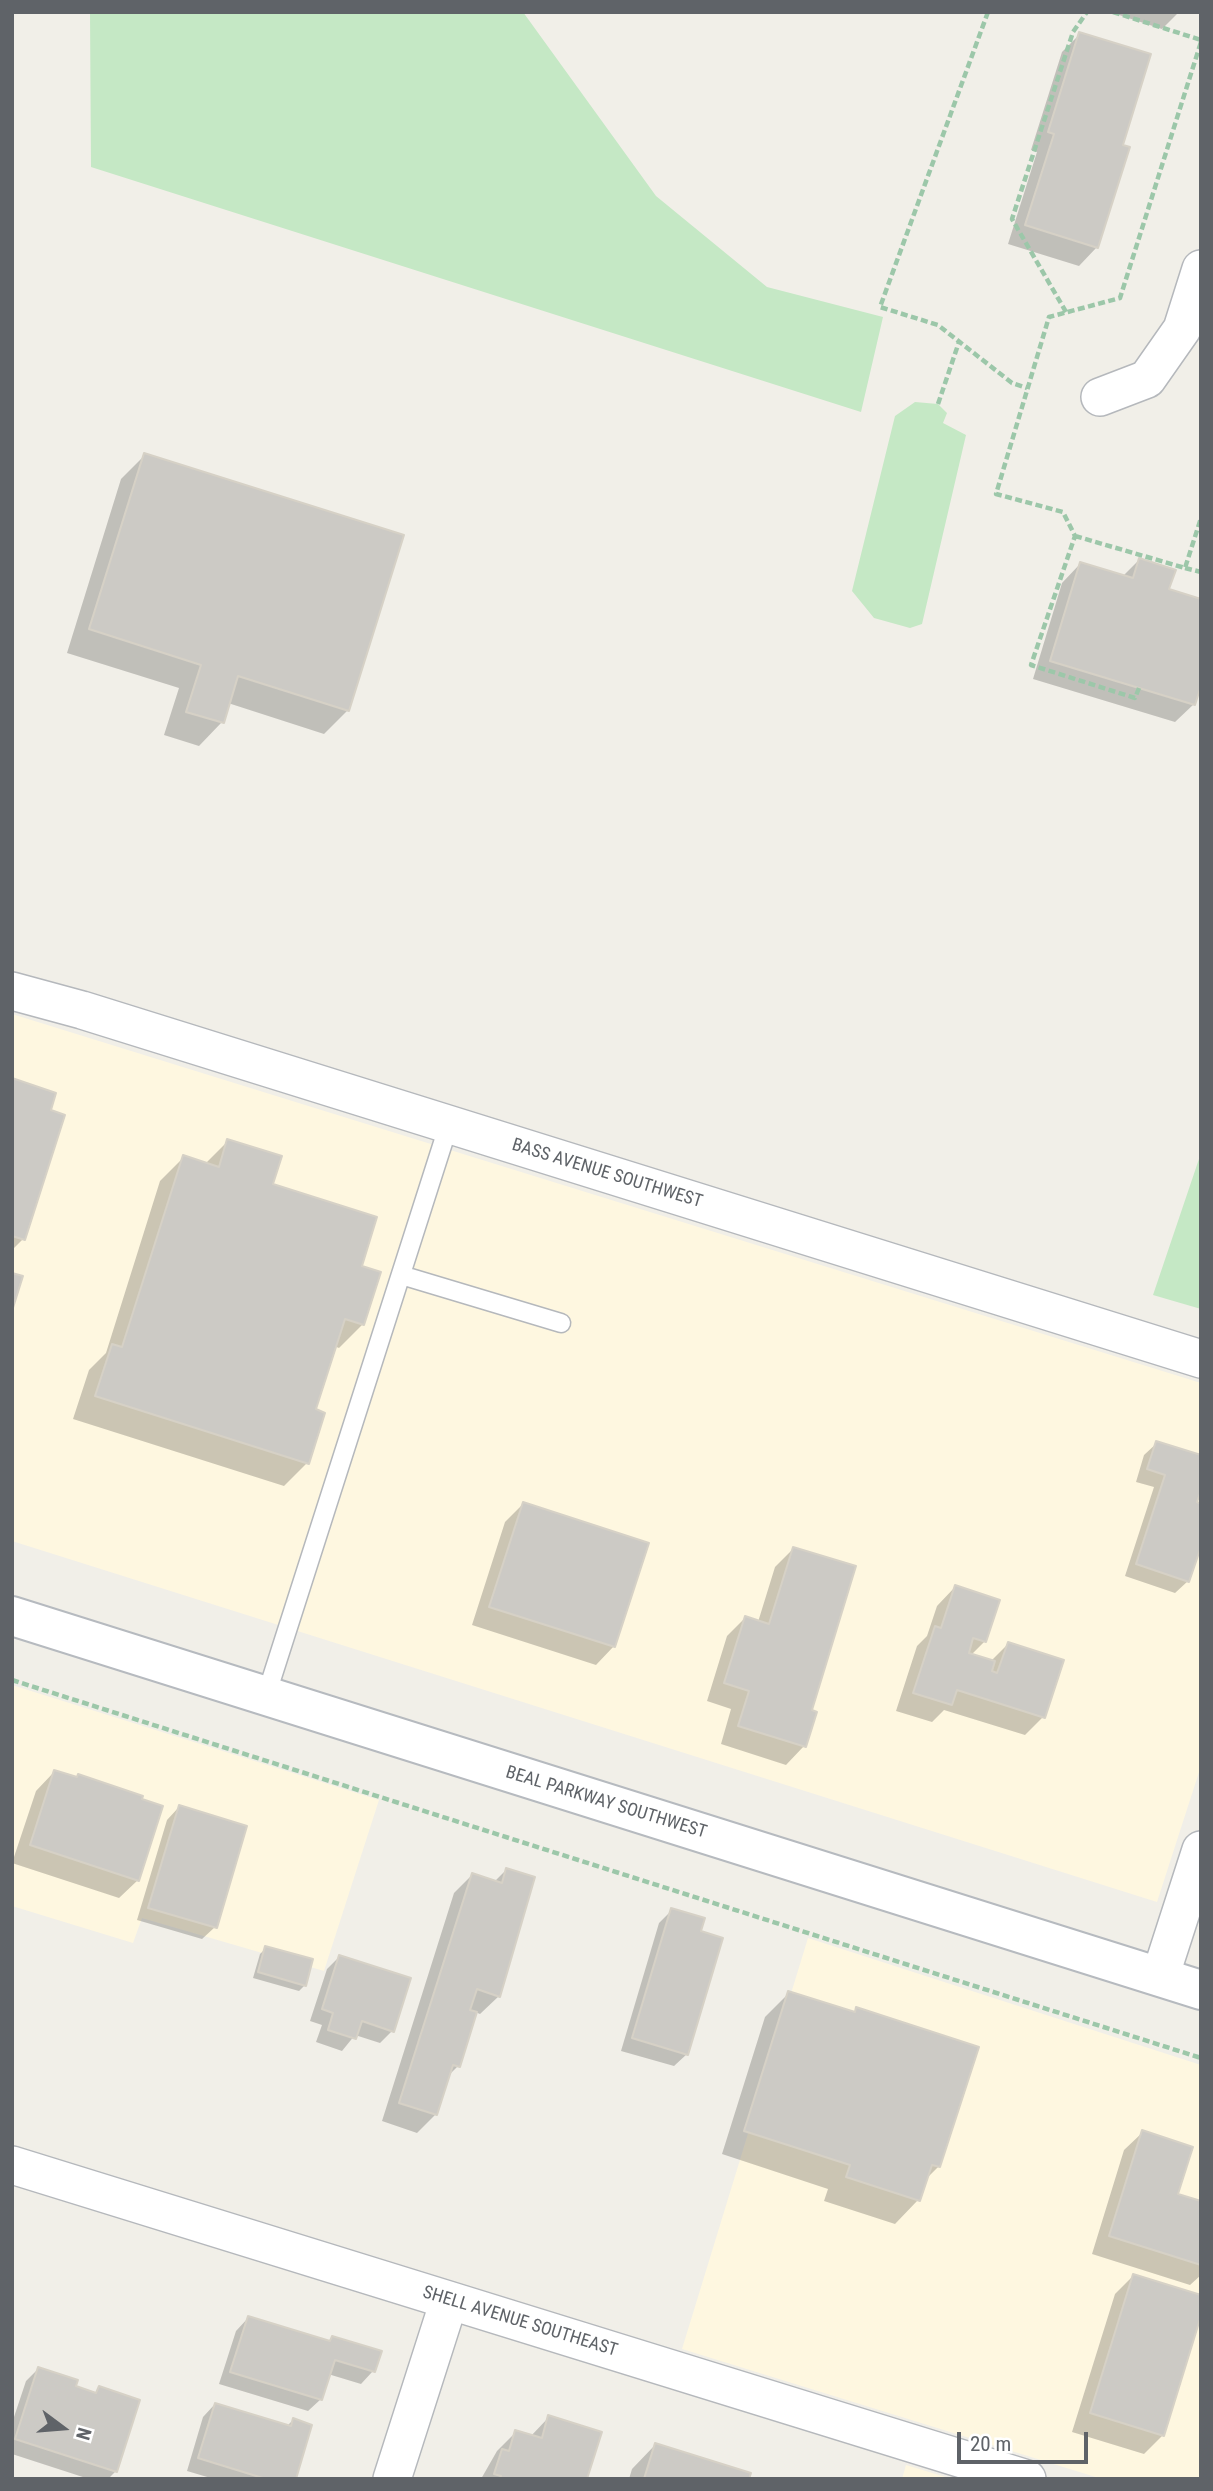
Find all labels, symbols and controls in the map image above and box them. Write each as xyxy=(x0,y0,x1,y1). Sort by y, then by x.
street label: BASS AVENUE SOUTHWEST xyxy=(509,1135,705,1213)
street label: BEAL PARKWAY SOUTHWEST xyxy=(503,1762,709,1844)
street label: SHELL AVENUE SOUTHEAST xyxy=(420,2282,620,2362)
north arrow xyxy=(28,2393,98,2463)
scale bar xyxy=(961,2418,1092,2462)
text: N xyxy=(71,2425,96,2443)
text: 20 m xyxy=(970,2432,1011,2456)

